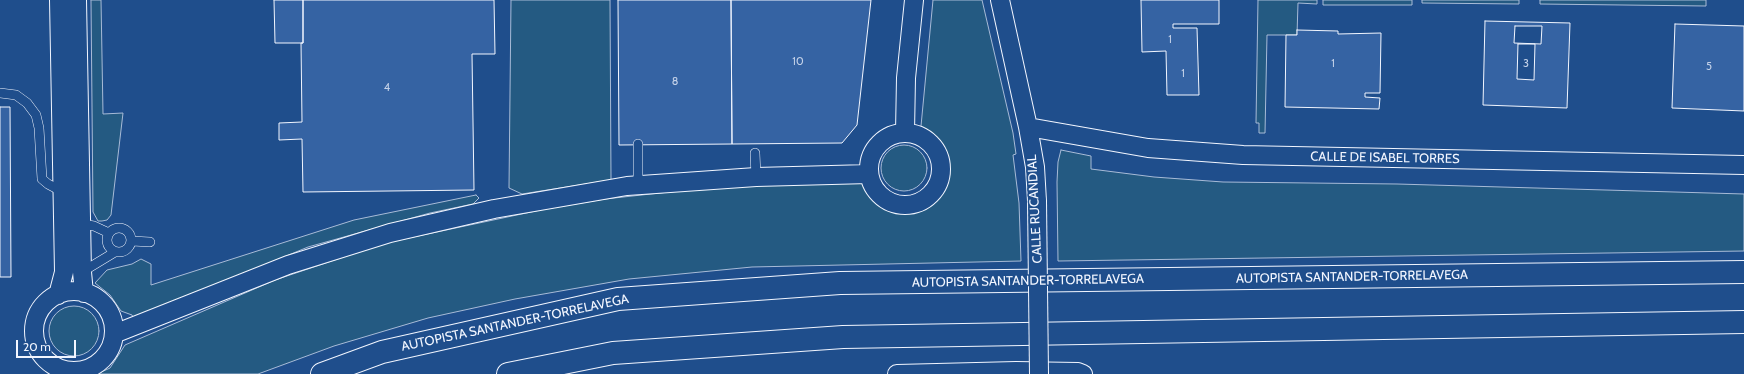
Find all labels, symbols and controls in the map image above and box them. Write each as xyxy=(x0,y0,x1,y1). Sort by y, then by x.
house number: 1 xyxy=(1168,33,1172,47)
house number: 10 xyxy=(792,55,804,69)
house number: 1 xyxy=(1331,57,1335,71)
house number: 3 xyxy=(1523,57,1529,71)
house number: 5 xyxy=(1706,60,1712,74)
house number: 1 xyxy=(1181,67,1185,81)
house number: 8 xyxy=(672,75,678,89)
house number: 4 xyxy=(384,81,390,95)
street label: CALLE DE ISABEL TORRES xyxy=(1310,149,1460,167)
street label: CALLE RUCANDIAL xyxy=(1024,154,1046,264)
street label: AUTOPISTA SANTANDER-TORRELAVEGA xyxy=(1236,267,1468,287)
street label: AUTOPISTA SANTANDER-TORRELAVEGA xyxy=(912,271,1144,291)
street label: AUTOPISTA SANTANDER-TORRELAVEGA xyxy=(400,291,630,355)
scale bar xyxy=(18,332,78,358)
text: 20 m xyxy=(23,339,51,354)

